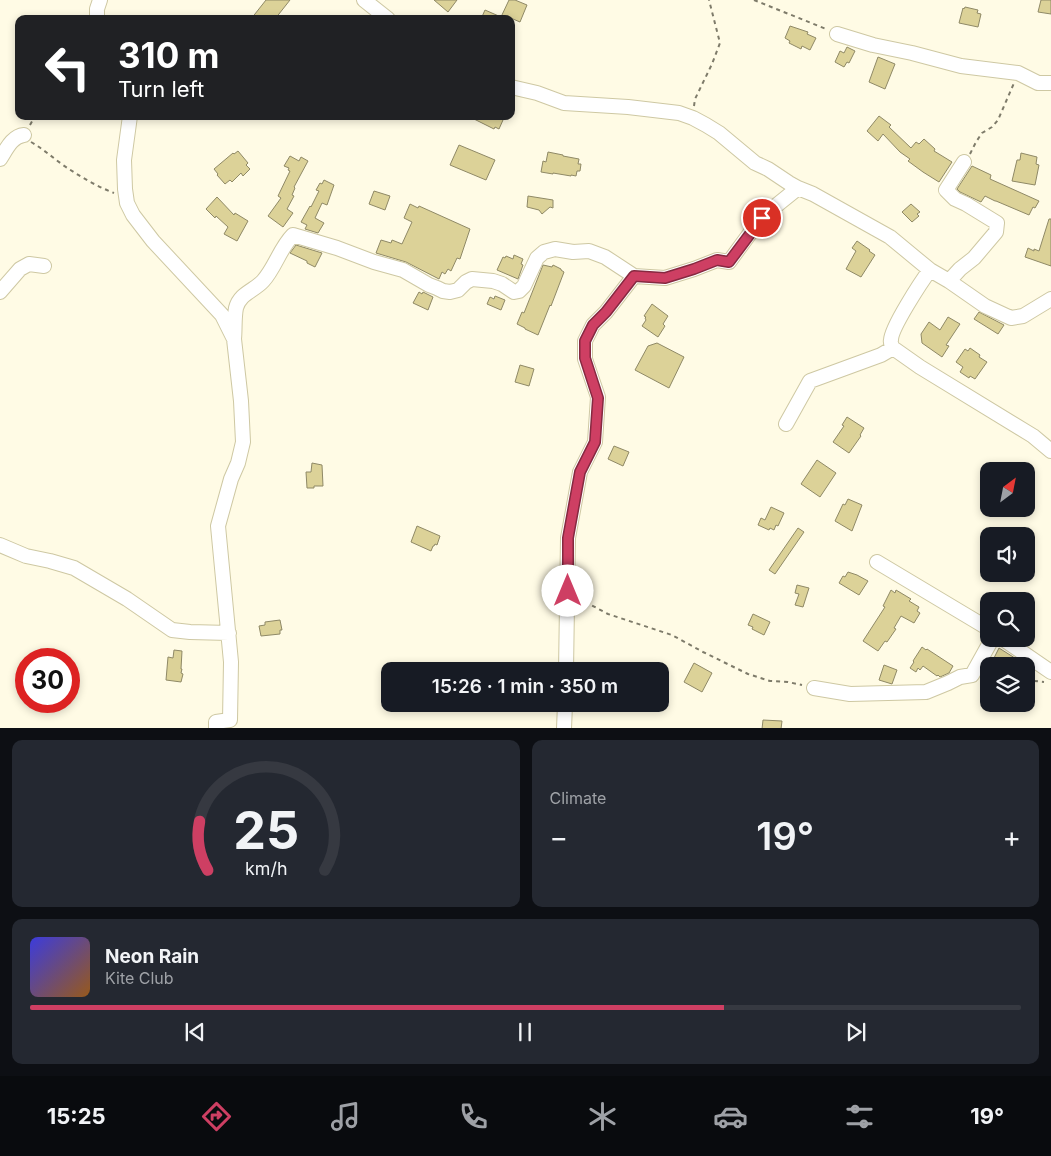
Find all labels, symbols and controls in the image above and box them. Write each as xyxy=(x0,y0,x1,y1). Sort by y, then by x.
text: 310 m xyxy=(118,34,220,76)
icon: left xyxy=(35,35,100,100)
text: Turn left xyxy=(118,76,204,102)
pin xyxy=(741,197,783,239)
icon: arrive xyxy=(748,204,776,232)
north arrow xyxy=(980,462,1035,518)
map controls xyxy=(980,462,1035,712)
button: sound xyxy=(980,527,1035,582)
position arrow xyxy=(541,564,593,616)
button: search xyxy=(980,592,1035,647)
speed limit sign: 30 xyxy=(15,648,80,713)
button: layers xyxy=(980,657,1035,712)
text: 15:26 · 1 min · 350 m xyxy=(432,675,618,698)
text: Climate xyxy=(550,788,606,808)
text: 25 xyxy=(233,799,299,862)
text: 19° xyxy=(756,813,814,859)
text: − xyxy=(550,820,568,854)
text: + xyxy=(1002,820,1021,854)
text: km/h xyxy=(245,858,287,879)
text: Neon Rain xyxy=(105,945,199,968)
text: Kite Club xyxy=(105,968,174,988)
icon: previous xyxy=(181,1018,209,1046)
icon: pause xyxy=(511,1018,539,1046)
icon: next xyxy=(842,1018,870,1046)
icon: directions xyxy=(199,1099,234,1134)
icon: music xyxy=(328,1099,363,1134)
icon: phone xyxy=(456,1099,491,1134)
icon: climate xyxy=(585,1099,620,1134)
icon: car xyxy=(713,1099,748,1134)
icon: filters xyxy=(842,1099,877,1134)
text: 15:25 xyxy=(47,1103,106,1129)
text: 19° xyxy=(970,1103,1004,1129)

